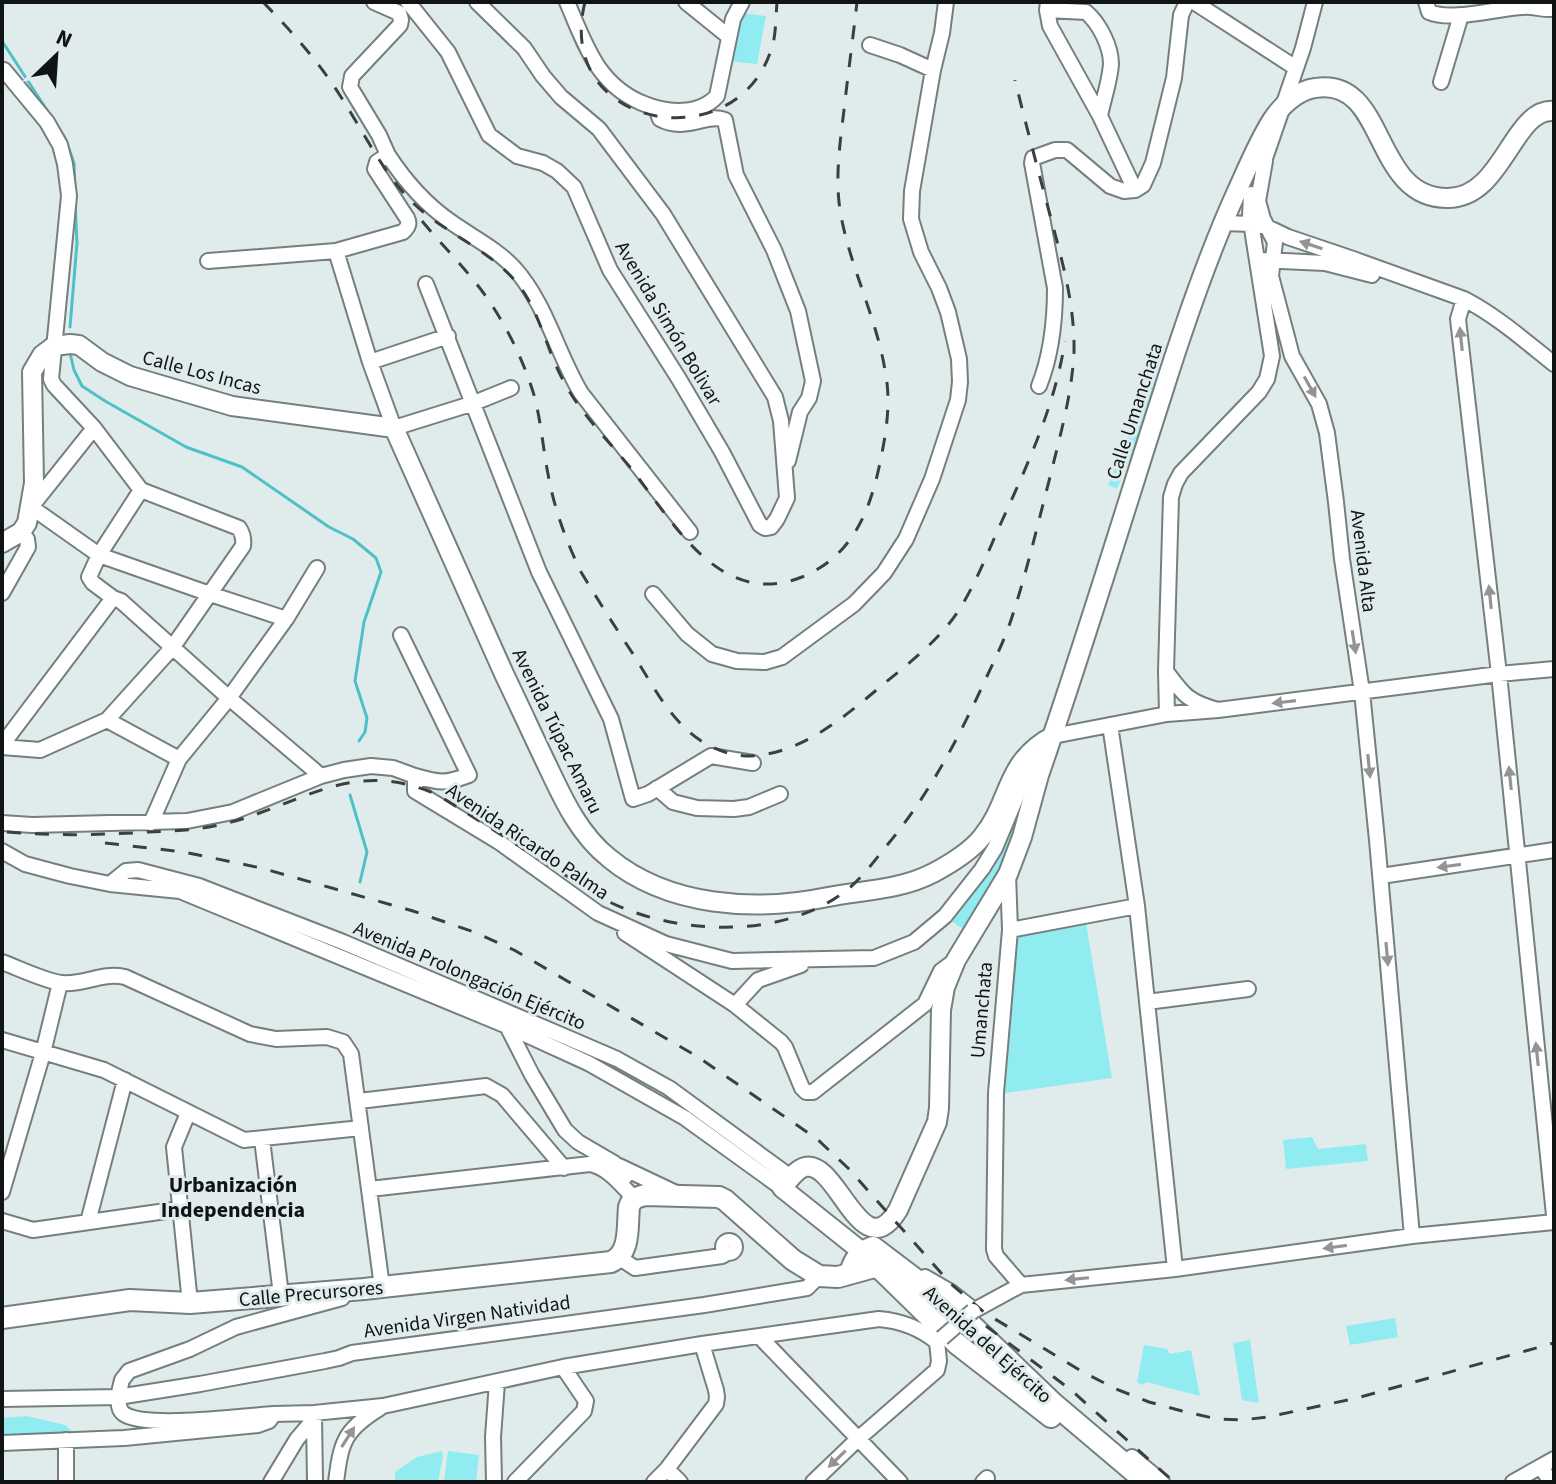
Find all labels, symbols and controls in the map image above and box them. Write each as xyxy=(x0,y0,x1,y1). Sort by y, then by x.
north arrow xyxy=(16,16,96,96)
text: N xyxy=(51,21,77,56)
street label: Avenida Simón Bolivar xyxy=(608,236,728,411)
one-way arrow xyxy=(1299,238,1323,250)
one-way arrow xyxy=(1454,326,1467,351)
street label: Calle Umanchata xyxy=(1100,339,1170,483)
street label: Calle Los Incas xyxy=(139,344,264,402)
one-way arrow xyxy=(1302,376,1316,398)
street label: Avenida Alta xyxy=(1343,508,1383,614)
one-way arrow xyxy=(1484,584,1497,609)
one-way arrow xyxy=(1348,629,1361,654)
street label: Avenida Túpac Amaru xyxy=(505,644,609,819)
one-way arrow xyxy=(1271,696,1296,709)
one-way arrow xyxy=(1363,754,1376,779)
one-way arrow xyxy=(1503,765,1516,790)
street label: Avenida Ricardo Palma xyxy=(440,777,615,907)
one-way arrow xyxy=(1436,860,1461,873)
street label: Avenida Prolongación Ejército xyxy=(349,914,590,1038)
one-way arrow xyxy=(1381,942,1394,967)
street label: Umanchata xyxy=(964,961,1000,1059)
one-way arrow xyxy=(1531,1041,1544,1066)
district label: Urbanización Independencia xyxy=(161,1169,305,1226)
one-way arrow xyxy=(1322,1241,1347,1254)
one-way arrow xyxy=(1064,1273,1089,1286)
street label: Calle Precursores xyxy=(238,1274,384,1314)
street label: Avenida del Ejército xyxy=(917,1279,1058,1410)
street label: Avenida Virgen Natividad xyxy=(362,1289,572,1345)
one-way arrow xyxy=(341,1427,356,1448)
one-way arrow xyxy=(828,1449,847,1468)

